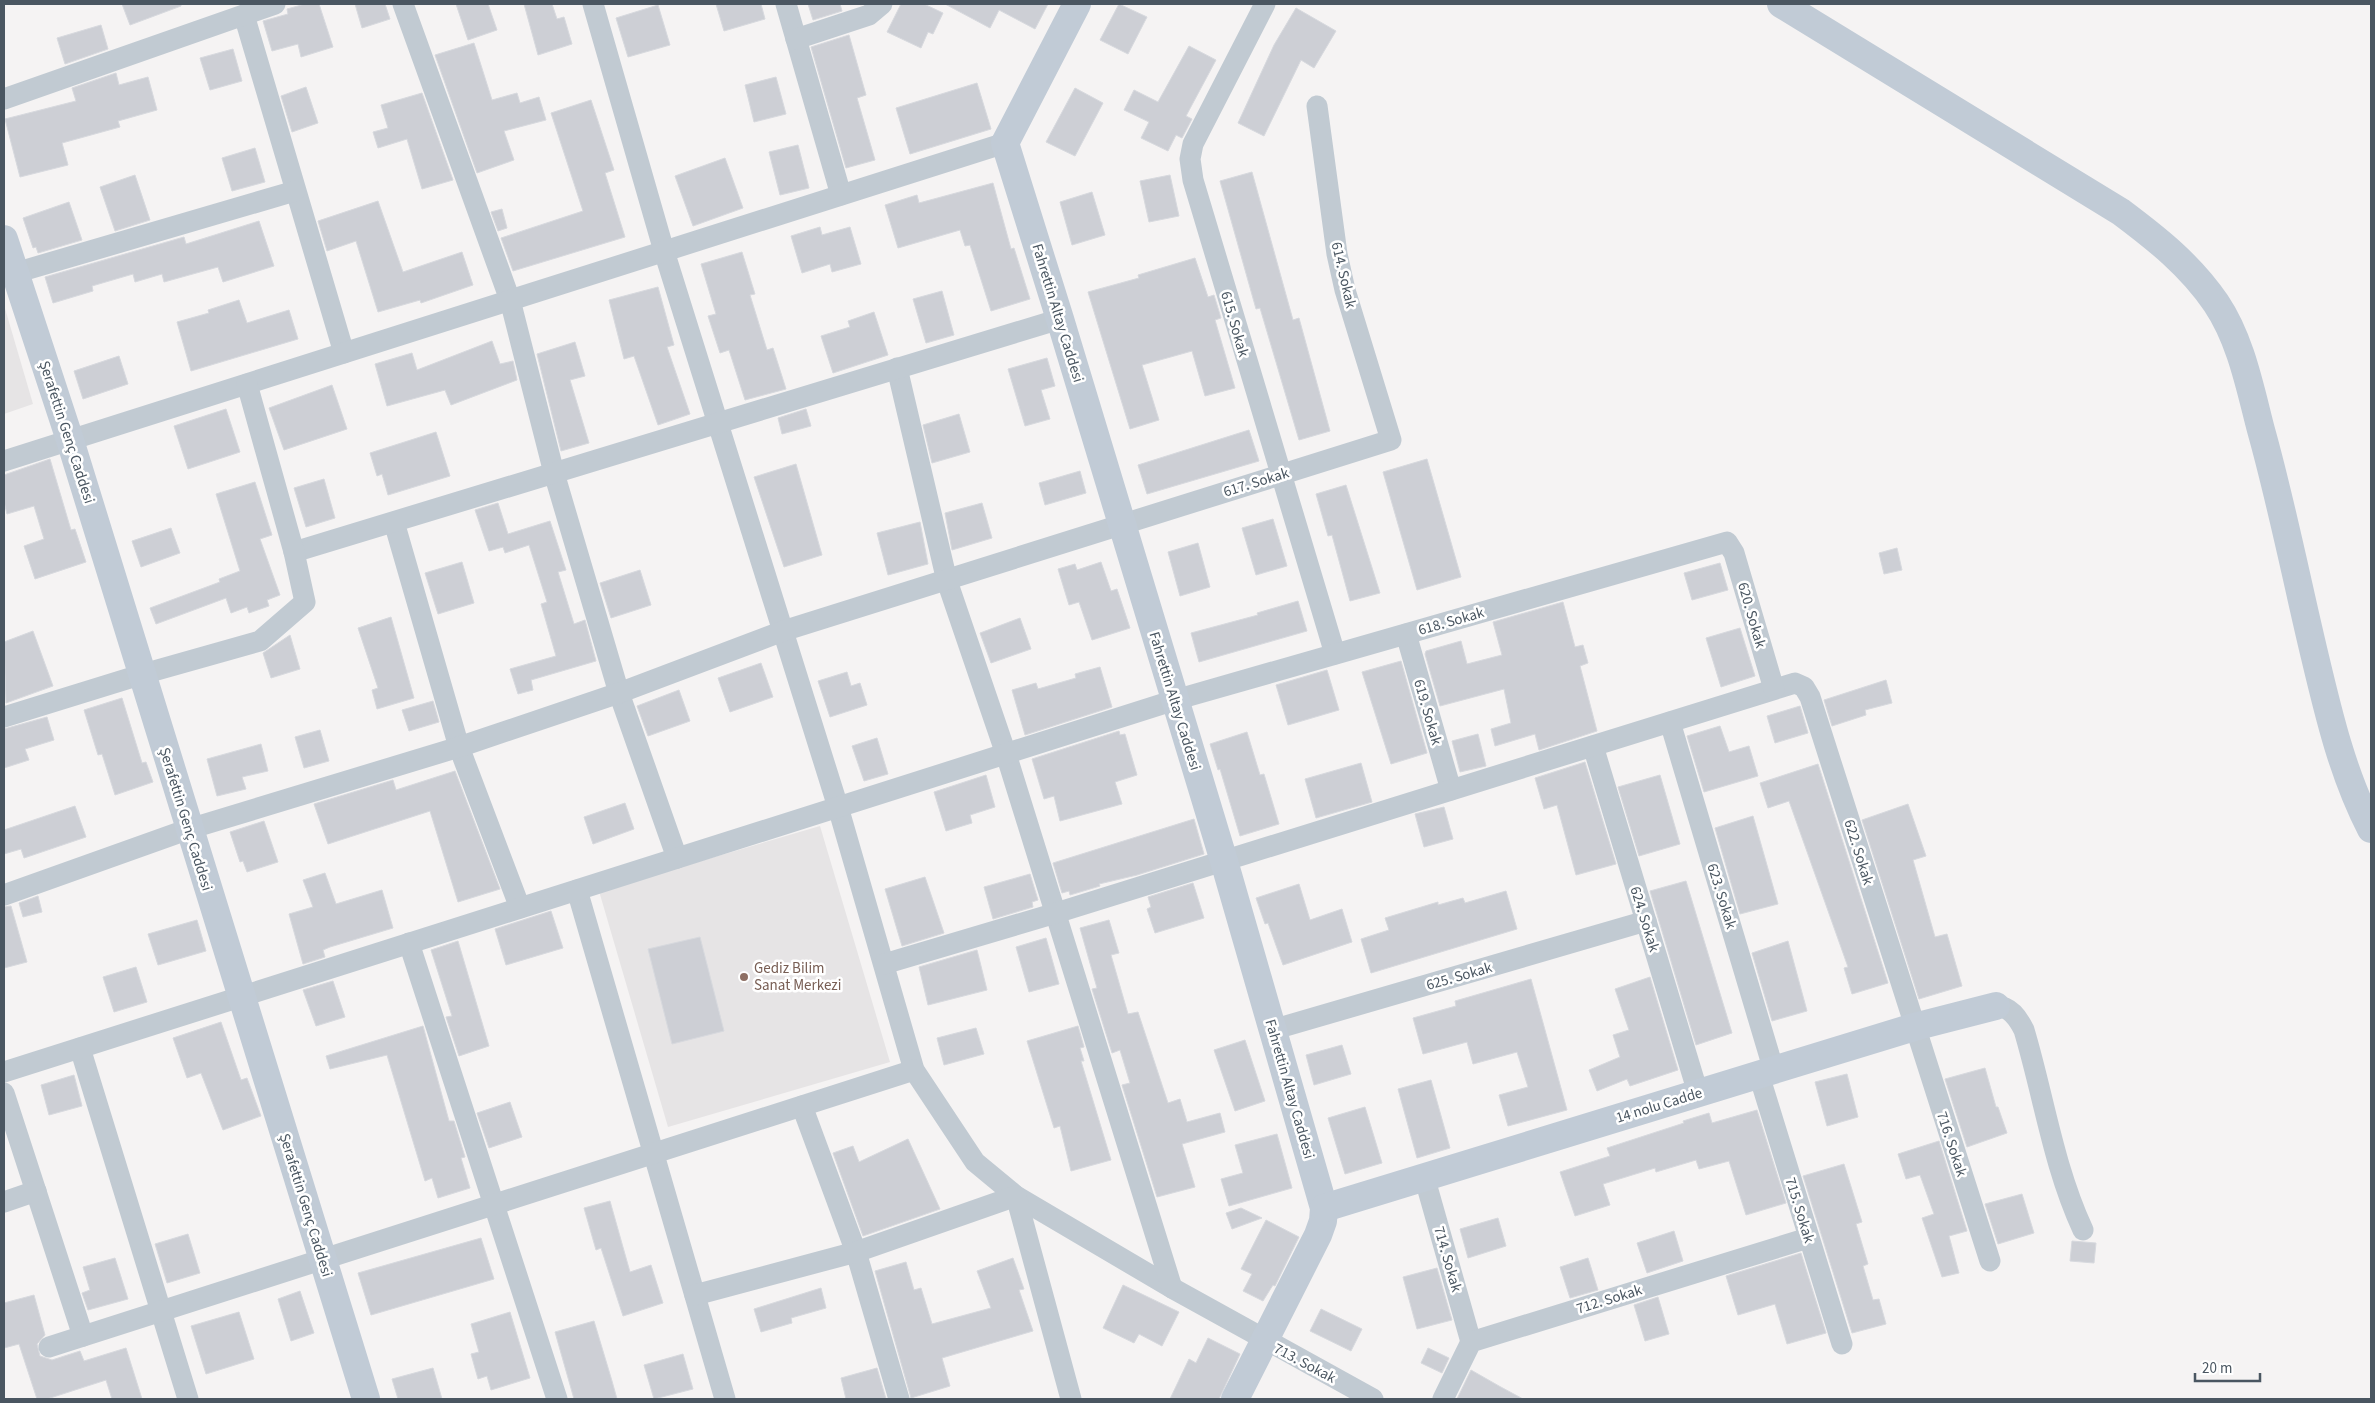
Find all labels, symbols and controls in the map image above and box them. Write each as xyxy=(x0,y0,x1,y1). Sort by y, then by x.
street label: 614. Sokak xyxy=(1326,240,1361,311)
street label: Fahrettin Altay Caddesi xyxy=(1026,241,1089,385)
street label: 615. Sokak xyxy=(1215,289,1254,360)
street label: Şerafettin Genç Caddesi xyxy=(34,358,100,506)
street label: 617. Sokak xyxy=(1221,462,1292,502)
street label: 620. Sokak xyxy=(1732,580,1771,651)
street label: 618. Sokak xyxy=(1416,602,1487,641)
street label: Fahrettin Altay Caddesi xyxy=(1143,629,1206,773)
street label: 619. Sokak xyxy=(1408,677,1447,748)
street label: Şerafettin Genç Caddesi xyxy=(154,745,217,893)
street label: 622. Sokak xyxy=(1839,817,1879,888)
street label: 623. Sokak xyxy=(1702,861,1742,932)
street label: 624. Sokak xyxy=(1625,884,1665,955)
street label: 625. Sokak xyxy=(1424,957,1495,996)
place label: Gediz Bilim Sanat Merkezi xyxy=(754,958,841,996)
marker: Gediz Bilim Sanat Merkezi xyxy=(738,971,750,983)
street label: Fahrettin Altay Caddesi xyxy=(1260,1017,1319,1161)
street label: 14 nolu Cadde xyxy=(1613,1082,1705,1129)
street label: 716. Sokak xyxy=(1931,1109,1972,1180)
street label: Şerafettin Genç Caddesi xyxy=(274,1131,337,1279)
street label: 715. Sokak xyxy=(1780,1175,1820,1246)
street label: 714. Sokak xyxy=(1428,1224,1467,1295)
street label: 712. Sokak xyxy=(1574,1279,1645,1319)
street label: 713. Sokak xyxy=(1270,1338,1340,1389)
scale bar xyxy=(2195,1350,2260,1382)
text: 20 m xyxy=(2202,1358,2232,1379)

